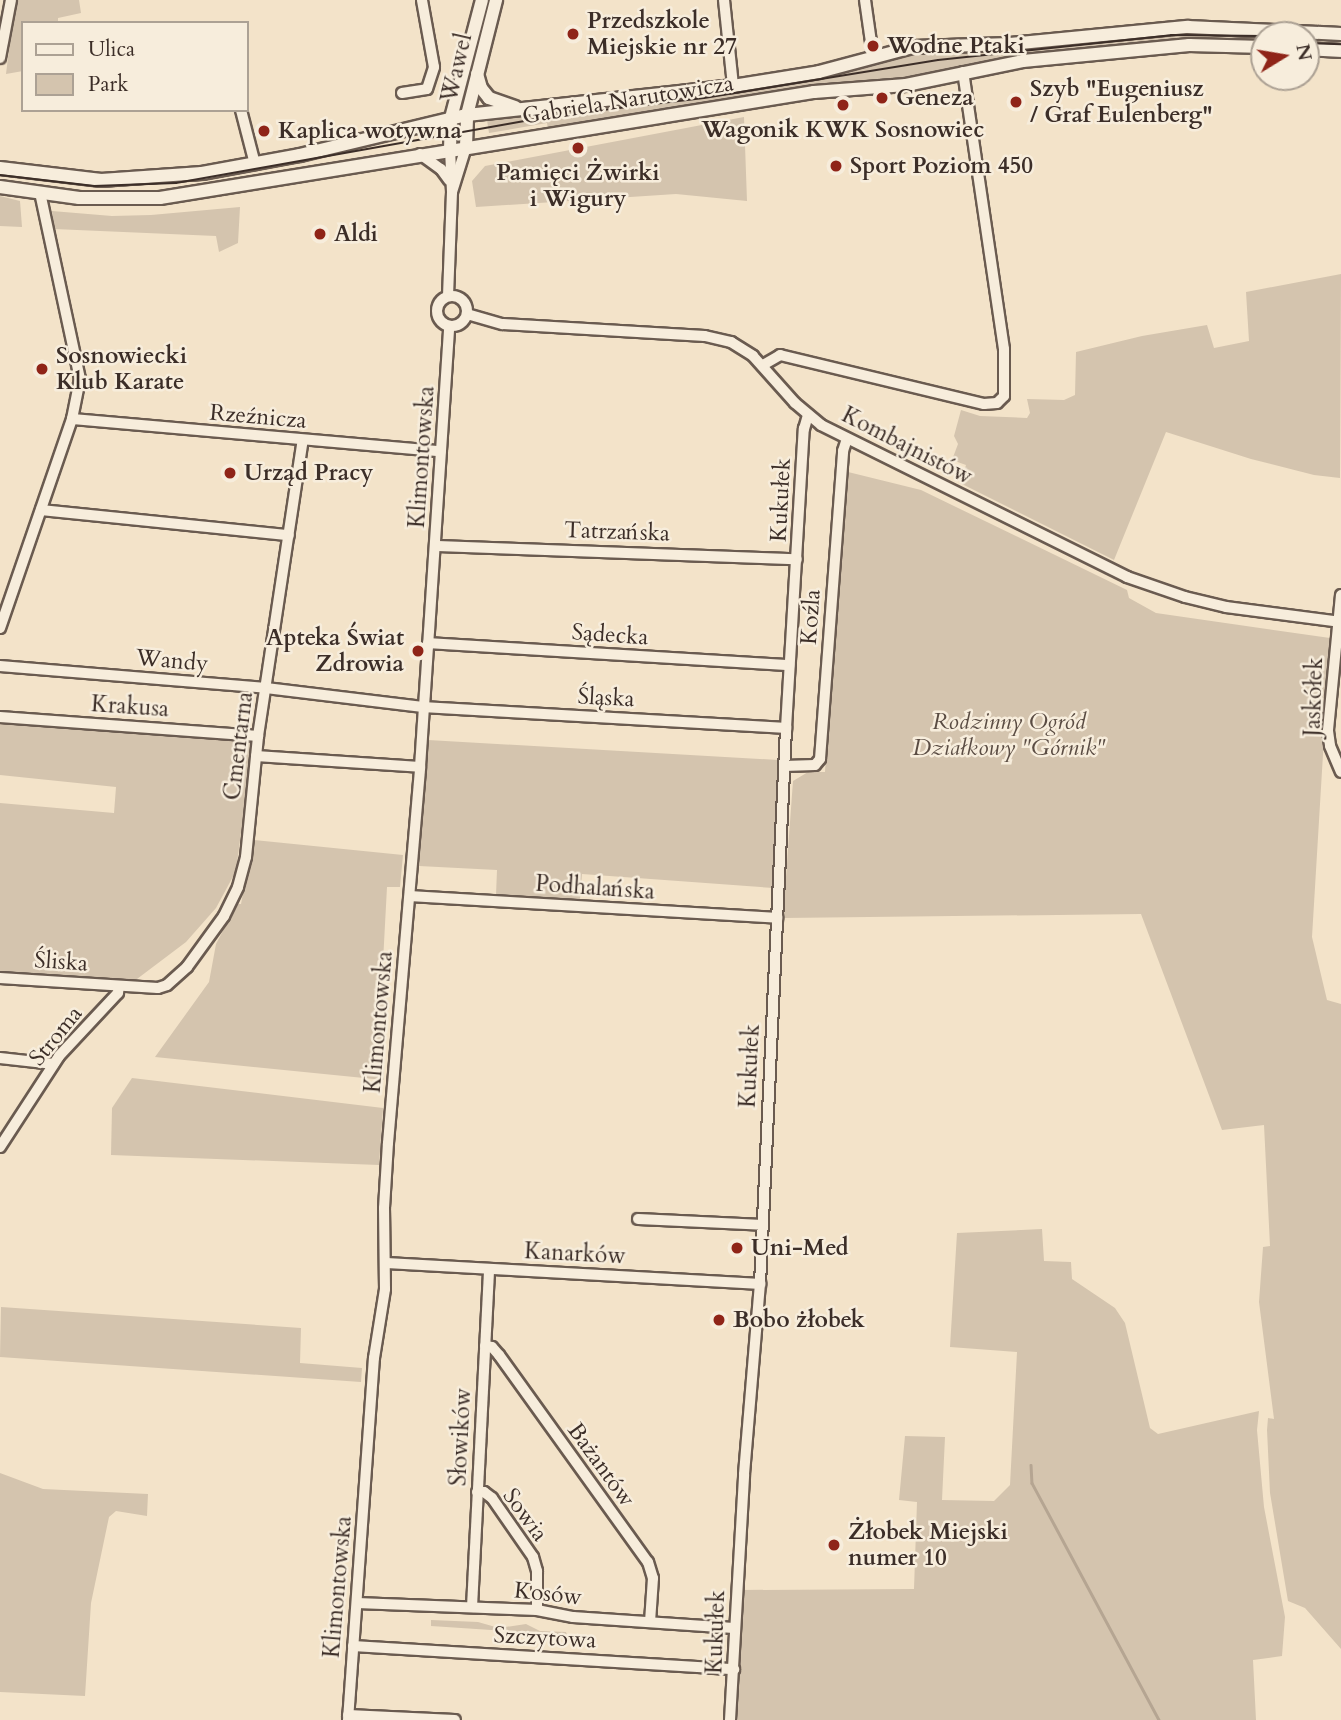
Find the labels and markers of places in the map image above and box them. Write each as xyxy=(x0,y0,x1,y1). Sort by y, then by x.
place label: Przedszkole Miejskie nr 27 xyxy=(587,7,737,61)
marker: Przedszkole Miejskie nr 27 xyxy=(565,26,581,42)
place label: Wodne Ptaki xyxy=(887,32,1025,60)
marker: Wodne Ptaki xyxy=(865,38,881,54)
place label: Szyb "Eugeniusz / Graf Eulenberg" xyxy=(1030,75,1213,129)
place label: Geneza xyxy=(896,84,974,112)
marker: Geneza xyxy=(874,90,890,106)
marker: Szyb "Eugeniusz / Graf Eulenberg" xyxy=(1008,94,1024,110)
marker: Wagonik KWK Sosnowiec xyxy=(835,97,851,113)
place label: Wagonik KWK Sosnowiec xyxy=(702,116,984,144)
place label: Kaplica wotywna xyxy=(278,117,462,145)
marker: Kaplica wotywna xyxy=(256,123,272,139)
marker: Pamięci Żwirki i Wigury xyxy=(570,140,586,156)
place label: Sport Poziom 450 xyxy=(850,152,1033,180)
marker: Sport Poziom 450 xyxy=(828,158,844,174)
place label: Pamięci Żwirki i Wigury xyxy=(496,159,660,213)
place label: Aldi xyxy=(334,220,378,248)
marker: Aldi xyxy=(312,226,328,242)
place label: Sosnowiecki Klub Karate xyxy=(56,342,187,396)
marker: Sosnowiecki Klub Karate xyxy=(34,361,50,377)
place label: Urząd Pracy xyxy=(244,459,373,487)
marker: Urząd Pracy xyxy=(222,465,238,481)
place label: Apteka Świat Zdrowia xyxy=(266,624,404,678)
marker: Apteka Świat Zdrowia xyxy=(410,643,426,659)
place label: Uni-Med xyxy=(751,1234,849,1262)
marker: Uni-Med xyxy=(729,1240,745,1256)
place label: Bobo żłobek xyxy=(733,1306,865,1334)
marker: Bobo żłobek xyxy=(711,1312,727,1328)
place label: Żłobek Miejski numer 10 xyxy=(848,1518,1008,1572)
marker: Żłobek Miejski numer 10 xyxy=(826,1537,842,1553)

